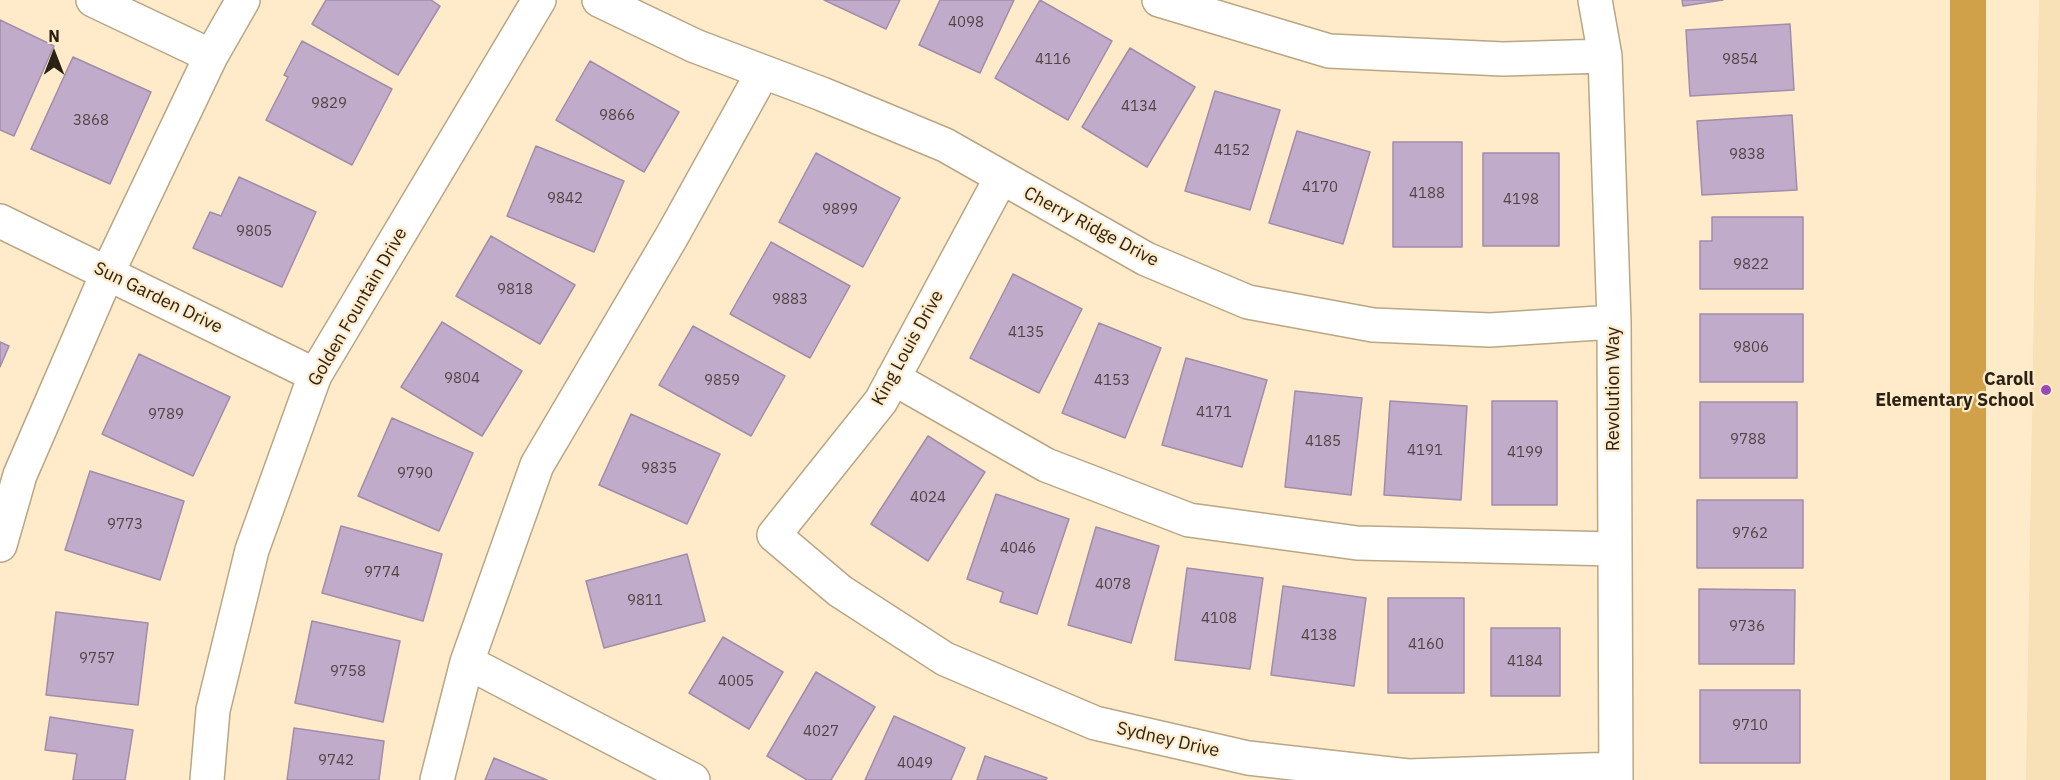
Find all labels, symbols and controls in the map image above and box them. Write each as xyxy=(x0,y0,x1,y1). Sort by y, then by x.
house number: 4098 xyxy=(948,14,984,32)
north arrow xyxy=(24,24,84,84)
text: N xyxy=(48,26,60,46)
house number: 4116 xyxy=(1035,51,1071,69)
house number: 9854 xyxy=(1722,51,1758,69)
house number: 9829 xyxy=(311,95,347,113)
house number: 4134 xyxy=(1121,98,1157,116)
house number: 9866 xyxy=(599,107,635,125)
house number: 3868 xyxy=(73,112,109,130)
house number: 4152 xyxy=(1214,142,1250,160)
house number: 9838 xyxy=(1729,146,1765,164)
house number: 4170 xyxy=(1302,179,1338,197)
street label: Cherry Ridge Drive xyxy=(1020,182,1162,272)
house number: 4188 xyxy=(1409,185,1445,203)
house number: 9842 xyxy=(547,190,583,208)
house number: 4198 xyxy=(1503,191,1539,209)
house number: 9899 xyxy=(822,201,858,219)
house number: 9805 xyxy=(236,223,272,241)
street label: Golden Fountain Drive xyxy=(304,224,412,390)
house number: 9822 xyxy=(1733,256,1769,274)
street label: Sun Garden Drive xyxy=(90,258,226,338)
house number: 9818 xyxy=(497,281,533,299)
street label: King Louis Drive xyxy=(867,287,949,409)
house number: 9883 xyxy=(772,291,808,309)
house number: 4135 xyxy=(1008,324,1044,342)
street label: Revolution Way xyxy=(1603,327,1625,451)
house number: 9806 xyxy=(1733,339,1769,357)
place label: Caroll Elementary School xyxy=(1875,369,2034,412)
house number: 9804 xyxy=(444,370,480,388)
house number: 9859 xyxy=(704,372,740,390)
house number: 4153 xyxy=(1094,372,1130,390)
marker: Caroll Elementary School xyxy=(2039,383,2053,397)
house number: 4171 xyxy=(1196,404,1232,422)
house number: 9789 xyxy=(148,406,184,424)
house number: 9788 xyxy=(1730,431,1766,449)
house number: 4185 xyxy=(1305,433,1341,451)
house number: 4191 xyxy=(1407,442,1443,460)
house number: 4199 xyxy=(1507,444,1543,462)
house number: 9835 xyxy=(641,460,677,478)
house number: 9790 xyxy=(397,465,433,483)
house number: 4024 xyxy=(910,489,946,507)
house number: 9773 xyxy=(107,516,143,534)
house number: 9762 xyxy=(1732,525,1768,543)
house number: 4046 xyxy=(1000,540,1036,558)
house number: 9774 xyxy=(364,564,400,582)
house number: 4078 xyxy=(1095,576,1131,594)
house number: 9811 xyxy=(627,592,663,610)
house number: 4108 xyxy=(1201,610,1237,628)
house number: 9736 xyxy=(1729,618,1765,636)
house number: 4138 xyxy=(1301,627,1337,645)
house number: 4160 xyxy=(1408,636,1444,654)
house number: 9757 xyxy=(79,650,115,668)
house number: 4184 xyxy=(1507,653,1543,671)
house number: 9758 xyxy=(330,663,366,681)
house number: 4005 xyxy=(718,673,754,691)
house number: 9710 xyxy=(1732,717,1768,735)
street label: Sydney Drive xyxy=(1115,718,1221,762)
house number: 4027 xyxy=(803,723,839,741)
house number: 9742 xyxy=(318,752,354,770)
house number: 4049 xyxy=(897,755,933,773)

